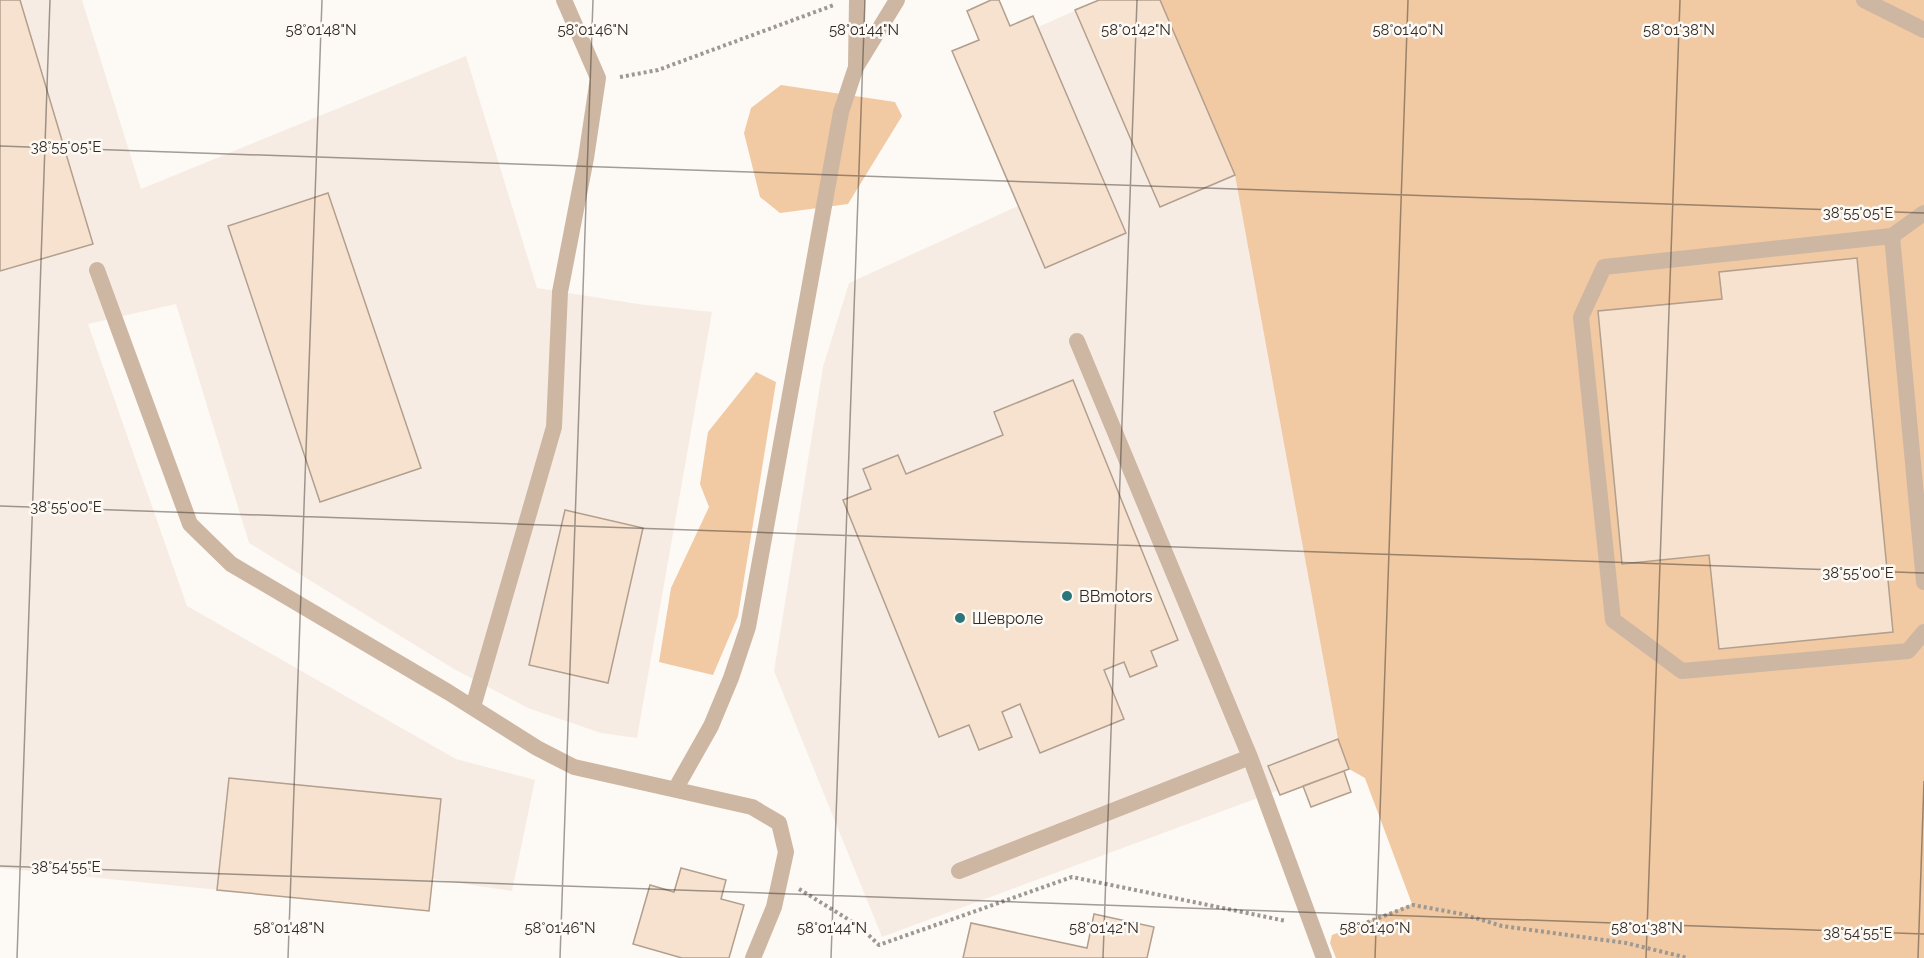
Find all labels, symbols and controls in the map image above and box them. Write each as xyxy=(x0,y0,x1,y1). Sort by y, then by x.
text: 58°01'48"N xyxy=(286,21,356,39)
text: 58°01'46"N xyxy=(557,21,629,39)
text: 58°01'44"N xyxy=(829,21,899,39)
text: 58°01'42"N xyxy=(1101,21,1171,39)
text: 58°01'40"N xyxy=(1372,21,1444,39)
text: 58°01'38"N xyxy=(1643,21,1715,39)
text: 38°55'05"E xyxy=(31,138,101,156)
text: 38°55'05"E xyxy=(1823,204,1893,222)
text: 38°55'00"E xyxy=(30,498,102,516)
text: 38°55'00"E xyxy=(1822,564,1894,582)
place label: BBmotors xyxy=(1079,587,1153,606)
marker: BBmotors xyxy=(1060,589,1074,603)
place label: Шевроле xyxy=(972,609,1043,628)
marker: Шевроле xyxy=(953,611,967,625)
text: 38°54'55"E xyxy=(31,858,101,876)
text: 58°01'48"N xyxy=(254,919,324,937)
text: 58°01'46"N xyxy=(524,919,596,937)
text: 58°01'44"N xyxy=(797,919,867,937)
text: 58°01'42"N xyxy=(1069,919,1139,937)
text: 58°01'40"N xyxy=(1339,919,1411,937)
text: 58°01'38"N xyxy=(1611,919,1683,937)
text: 38°54'55"E xyxy=(1823,924,1893,942)

